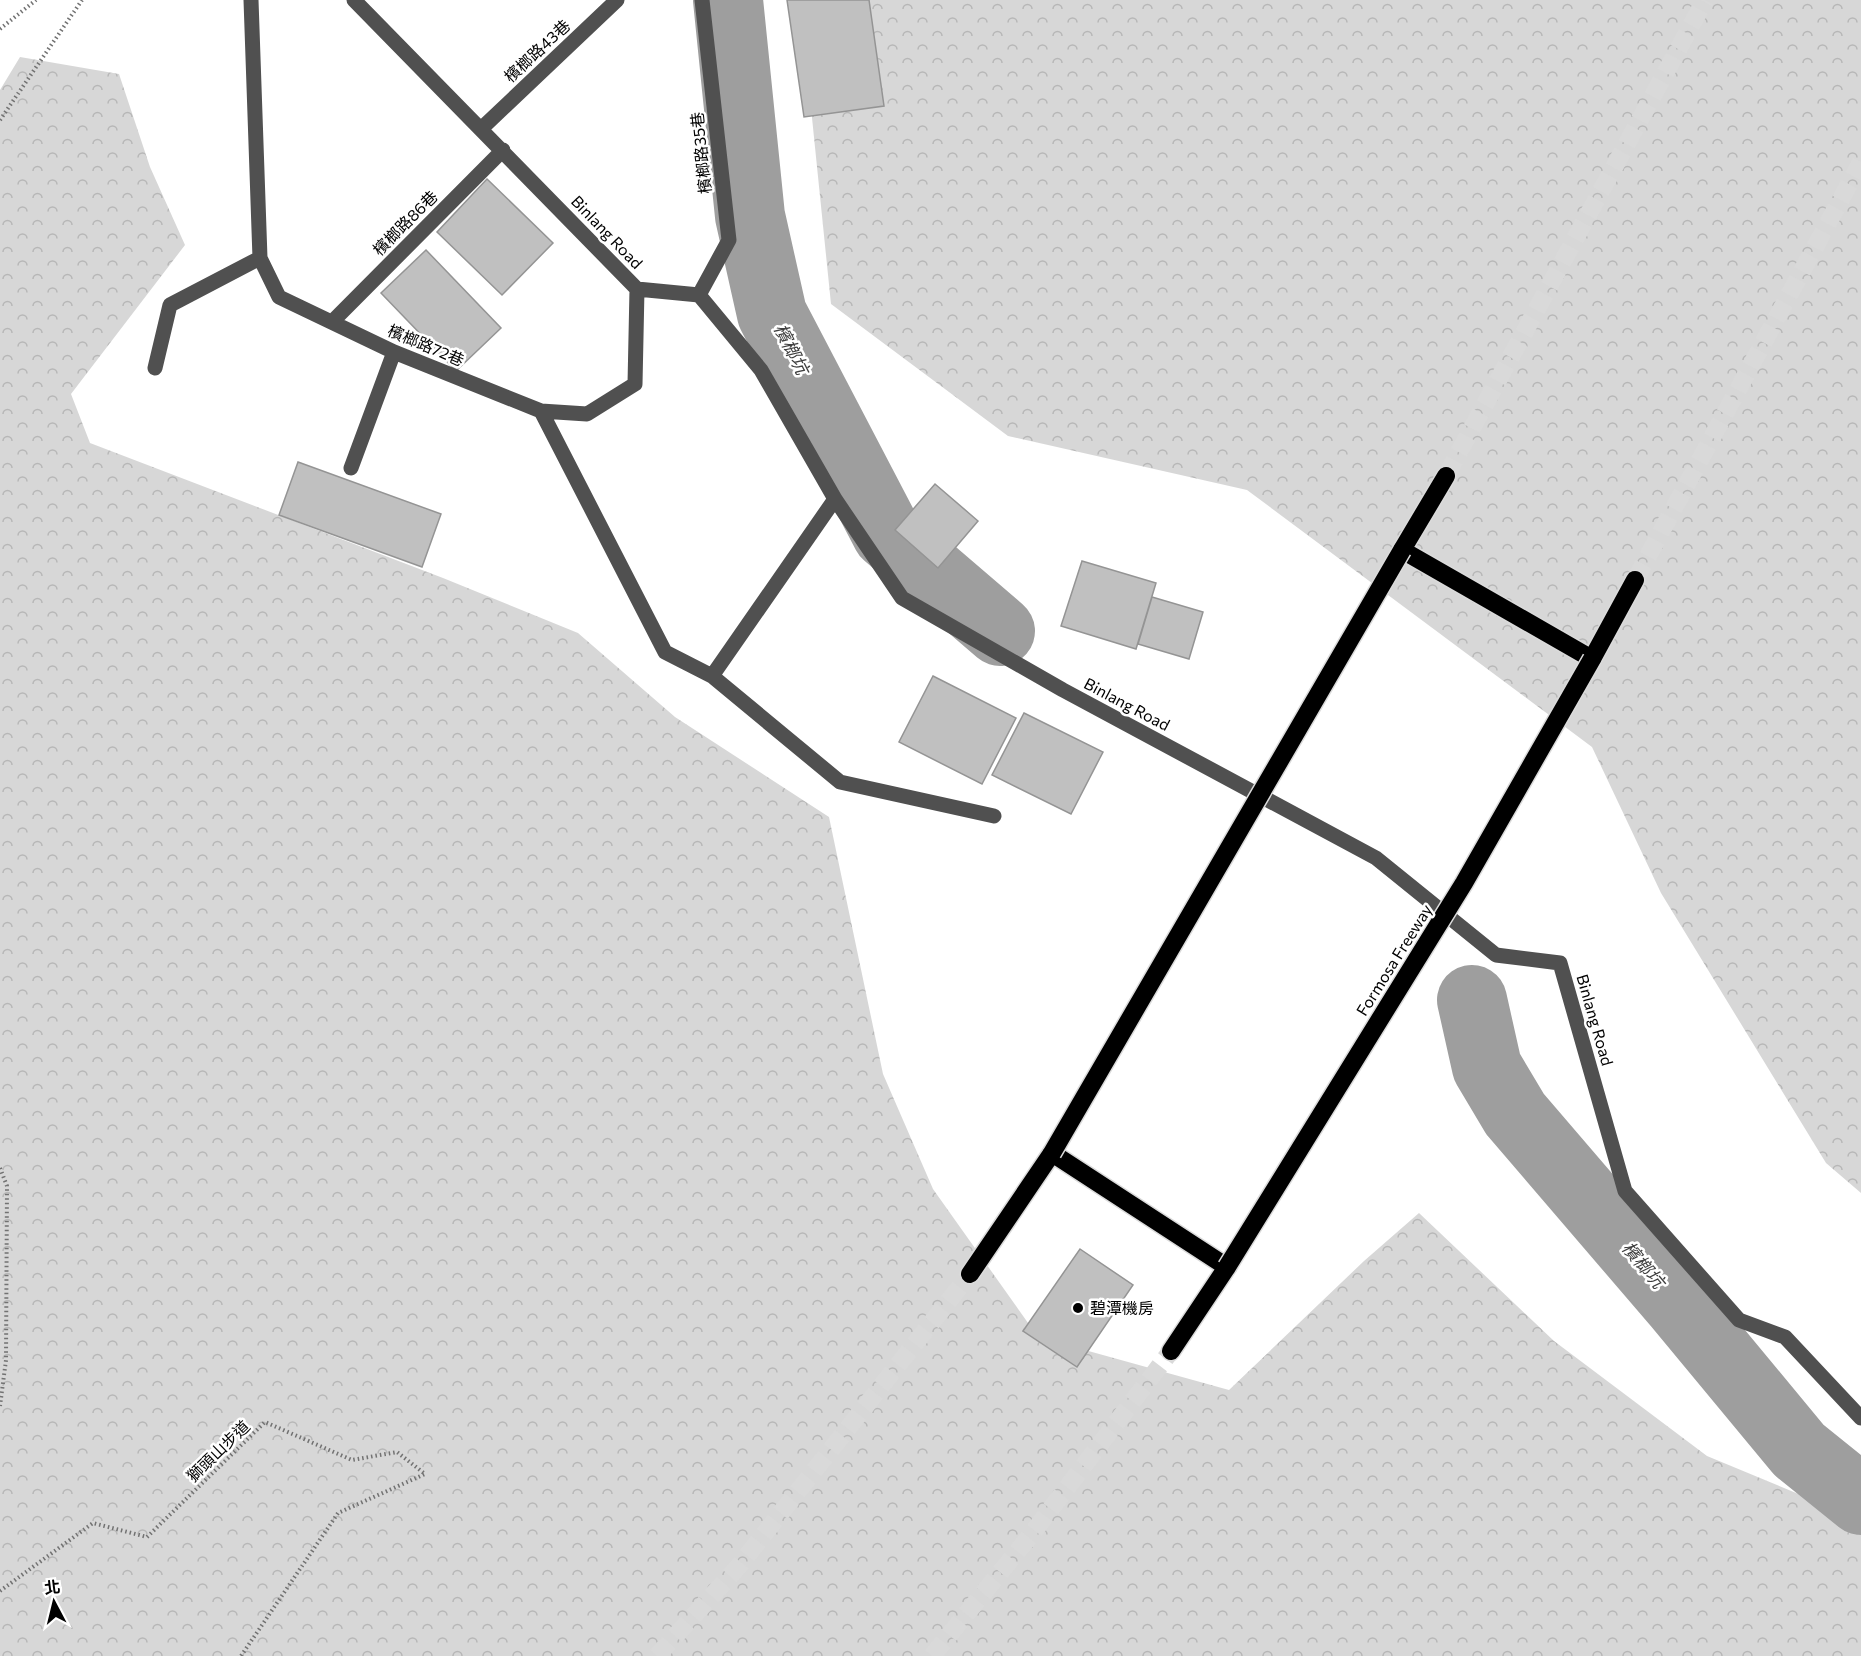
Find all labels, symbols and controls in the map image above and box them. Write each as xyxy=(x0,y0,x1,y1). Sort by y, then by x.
street label: 檳榔路43巷 xyxy=(500,15,573,86)
street label: 檳榔路35巷 xyxy=(687,111,714,195)
street label: 檳榔路86巷 xyxy=(368,186,441,259)
street label: Binlang Road xyxy=(568,191,647,272)
water label: 檳榔坑 xyxy=(770,319,815,380)
street label: 檳榔路72巷 xyxy=(385,320,467,369)
street label: Binlang Road xyxy=(1081,673,1173,734)
street label: Formosa Freeway xyxy=(1352,901,1435,1019)
street label: Binlang Road xyxy=(1573,972,1618,1068)
water label: 檳榔坑 xyxy=(1618,1237,1671,1294)
place label: 碧潭機房 xyxy=(1090,1298,1154,1317)
marker: 碧潭機房 xyxy=(1071,1301,1085,1315)
street label: 獅頭山步道 xyxy=(182,1416,253,1485)
north arrow xyxy=(24,1572,84,1632)
text: 北 xyxy=(43,1576,61,1597)

